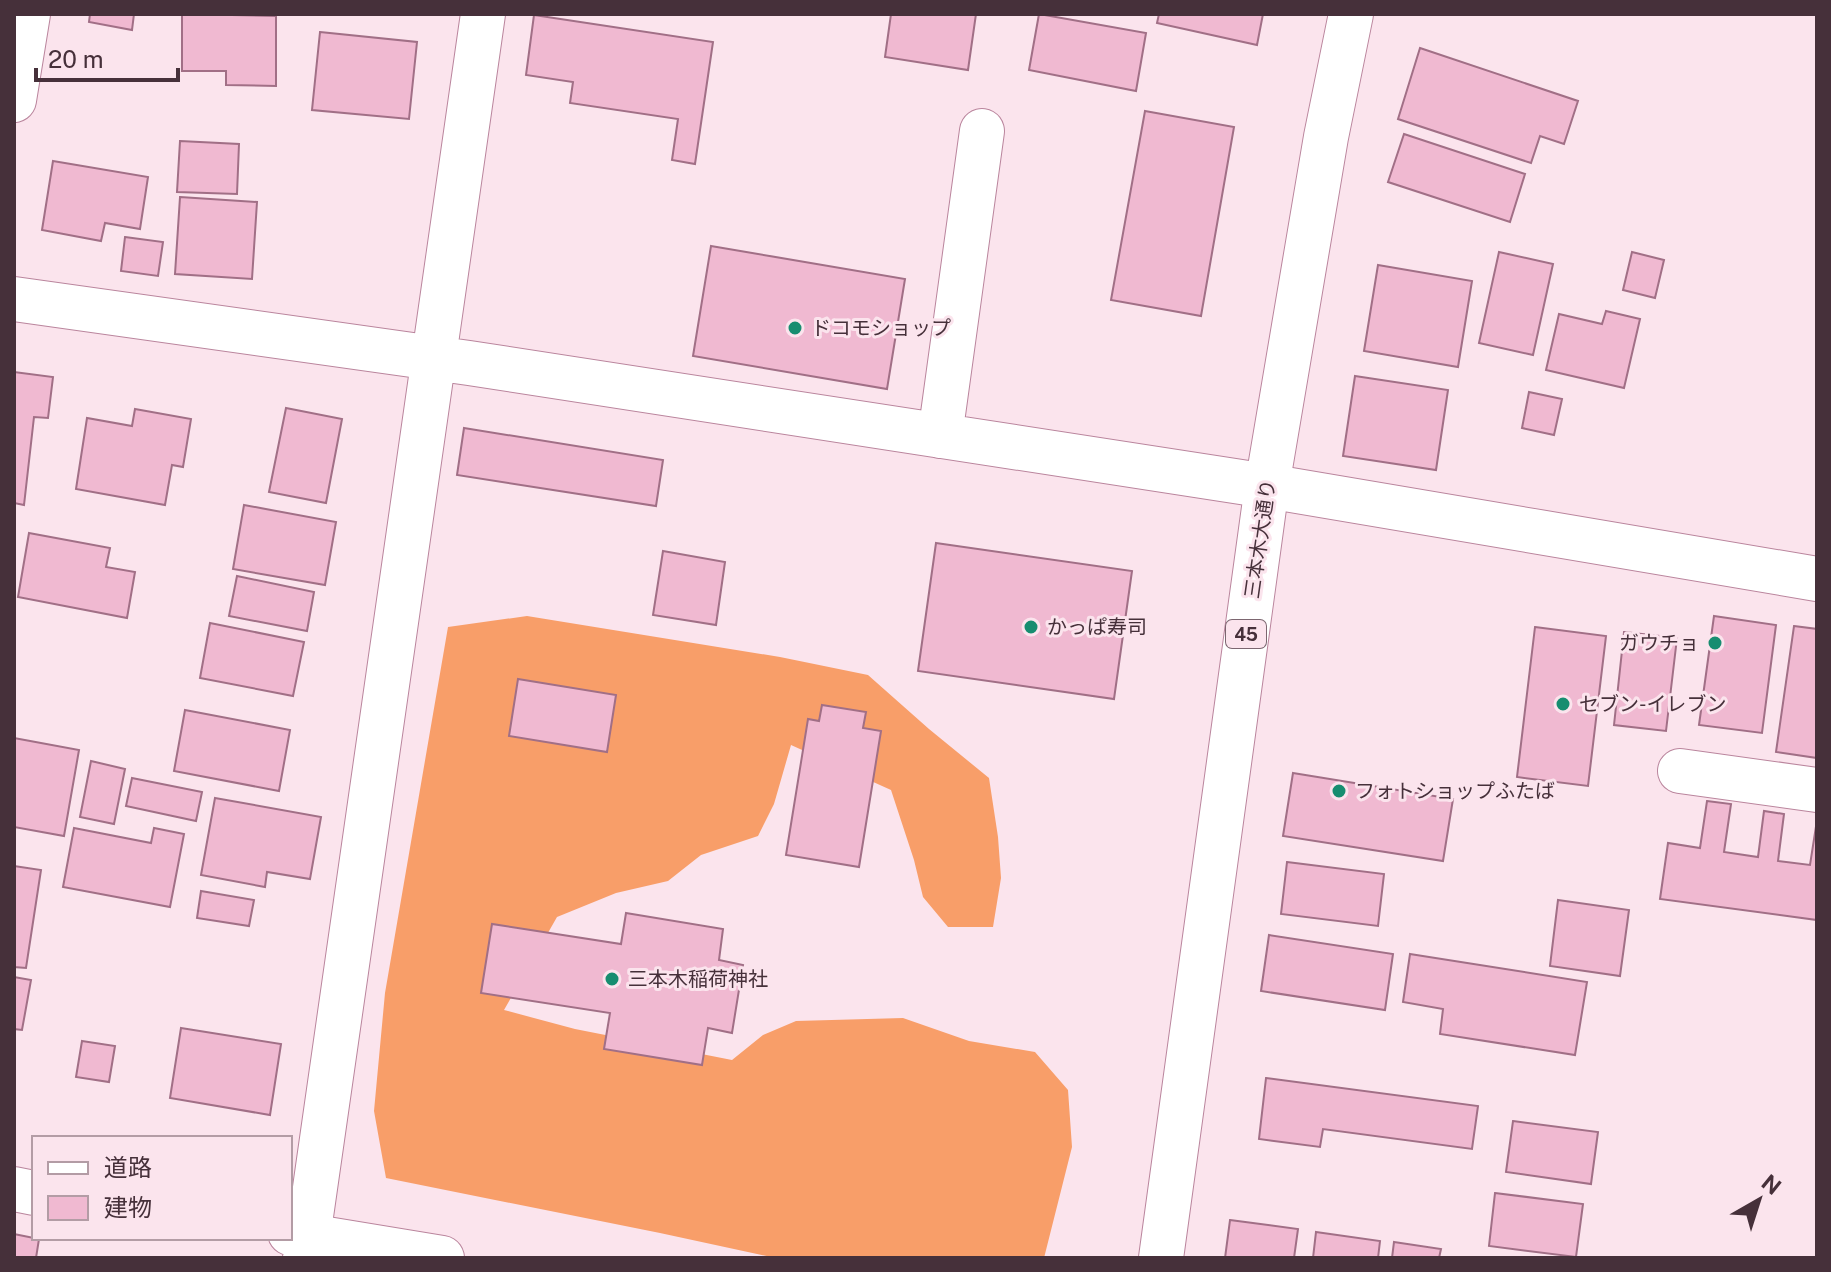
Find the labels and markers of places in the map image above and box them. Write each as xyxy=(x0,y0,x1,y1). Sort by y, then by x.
place label: ドコモショップ xyxy=(811,316,951,340)
marker: ドコモショップ xyxy=(786,319,804,337)
place label: かっぱ寿司 xyxy=(1047,615,1147,639)
marker: かっぱ寿司 xyxy=(1022,618,1040,636)
place label: ガウチョ xyxy=(1619,631,1699,655)
marker: ガウチョ xyxy=(1706,634,1724,652)
place label: セブン-イレブン xyxy=(1579,692,1727,716)
marker: セブン-イレブン xyxy=(1554,695,1572,713)
place label: フォトショップふたば xyxy=(1355,779,1555,803)
marker: フォトショップふたば xyxy=(1330,782,1348,800)
place label: 三本木稲荷神社 xyxy=(628,967,768,991)
marker: 三本木稲荷神社 xyxy=(603,970,621,988)

